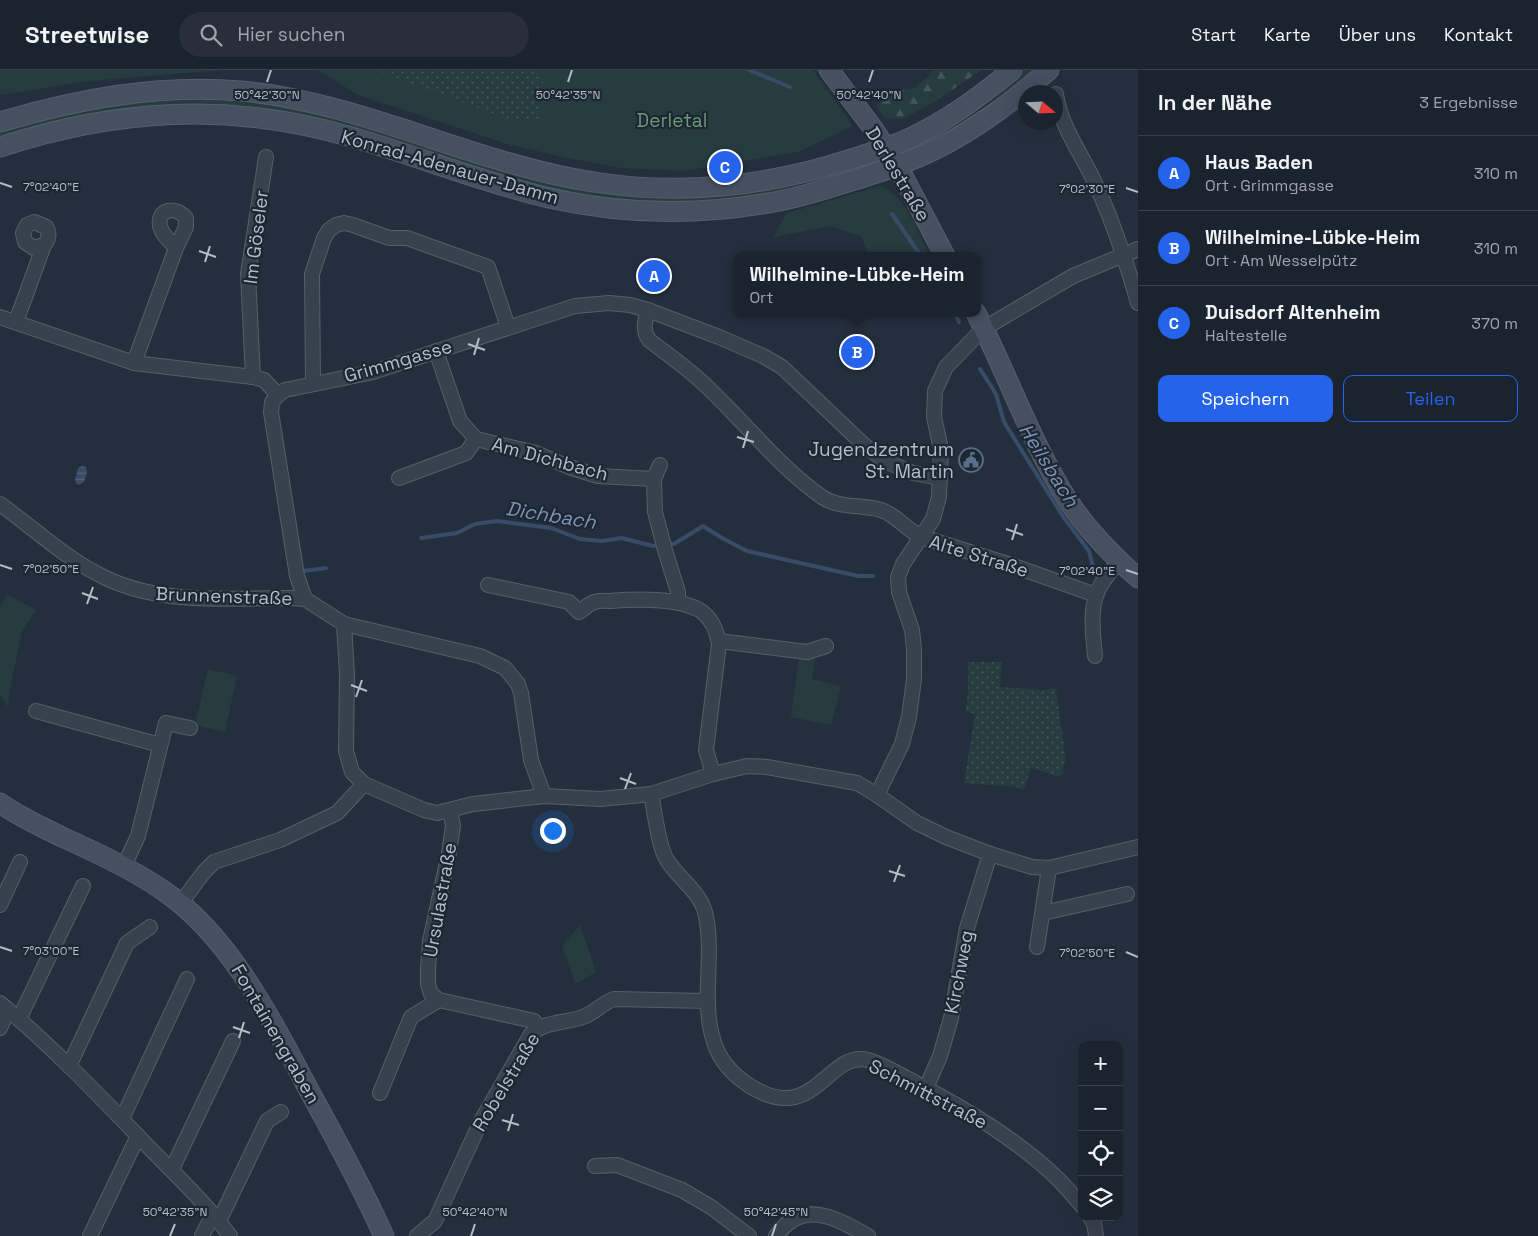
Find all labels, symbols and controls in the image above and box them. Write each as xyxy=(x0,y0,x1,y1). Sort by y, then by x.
search box xyxy=(179,12,529,57)
text: Streetwise xyxy=(25,19,149,50)
icon: search xyxy=(197,21,225,49)
text: Hier suchen xyxy=(237,22,345,47)
text: Start xyxy=(1191,23,1236,46)
text: Karte xyxy=(1264,23,1311,46)
text: Über uns xyxy=(1339,23,1416,46)
text: Kontakt xyxy=(1444,23,1513,46)
north arrow xyxy=(1018,85,1063,130)
text: 50°42'30"N xyxy=(234,87,300,103)
text: 50°42'35"N xyxy=(536,87,600,103)
text: 50°42'40"N xyxy=(837,87,901,103)
text: In der Nähe xyxy=(1158,89,1272,116)
text: 3 Ergebnisse xyxy=(1419,92,1518,113)
park label: Derletal xyxy=(637,108,707,133)
street label: Derlestraße xyxy=(860,122,936,226)
street label: Konrad-Adenauer-Damm xyxy=(338,124,562,210)
pin: C xyxy=(709,148,741,186)
text: Haus Baden xyxy=(1205,150,1313,175)
text: A xyxy=(1169,163,1179,184)
text: 310 m xyxy=(1474,163,1518,184)
text: Ort · Grimmgasse xyxy=(1205,175,1334,196)
text: 7°02'40"E xyxy=(23,179,79,195)
text: 7°02'30"E xyxy=(1059,181,1115,197)
street label: Im Göseler xyxy=(238,189,274,285)
text: Wilhelmine-Lübke-Heim xyxy=(1205,225,1420,250)
text: B xyxy=(1169,238,1179,259)
text: 310 m xyxy=(1474,238,1518,259)
text: Ort · Am Wesselpütz xyxy=(1205,250,1357,271)
popup xyxy=(733,252,981,317)
pin: A xyxy=(638,257,670,295)
text: Wilhelmine-Lübke-Heim xyxy=(749,262,965,287)
text: Ort xyxy=(749,287,774,308)
text: Duisdorf Altenheim xyxy=(1205,300,1381,325)
text: C xyxy=(1169,313,1179,334)
text: 370 m xyxy=(1471,313,1518,334)
text: Haltestelle xyxy=(1205,325,1287,346)
pin: B xyxy=(841,333,873,371)
street label: Grimmgasse xyxy=(341,334,455,388)
button: Speichern xyxy=(1158,375,1333,422)
button: Teilen xyxy=(1343,375,1518,422)
water label: Heilsbach xyxy=(1013,418,1085,512)
street label: Am Dichbach xyxy=(489,431,611,487)
place label: Jugendzentrum St. Martin xyxy=(808,437,954,484)
public building icon: Jugendzentrum St. Martin xyxy=(958,447,984,473)
water label: Dichbach xyxy=(504,495,599,535)
street label: Alte Straße xyxy=(926,529,1032,583)
text: 7°02'50"E xyxy=(23,561,79,577)
text: 7°02'40"E xyxy=(1059,563,1115,579)
street label: Brunnenstraße xyxy=(155,581,293,611)
your location xyxy=(540,818,566,844)
street label: Ursulastraße xyxy=(418,841,462,959)
street label: Kirchweg xyxy=(939,928,979,1016)
text: 7°03'00"E xyxy=(23,943,80,959)
text: 7°02'50"E xyxy=(1059,945,1115,961)
street label: Fontainengraben xyxy=(226,960,326,1108)
street label: Robelstraße xyxy=(467,1028,545,1136)
map controls xyxy=(1078,1041,1123,1221)
button: + xyxy=(1078,1041,1123,1086)
street label: Schmittstraße xyxy=(864,1053,992,1135)
button: − xyxy=(1078,1086,1123,1131)
button: locate xyxy=(1078,1131,1123,1176)
button: layers xyxy=(1078,1176,1123,1221)
text: 50°42'35"N xyxy=(143,1204,207,1220)
text: 50°42'40"N xyxy=(443,1204,507,1220)
text: 50°42'45"N xyxy=(744,1204,808,1220)

